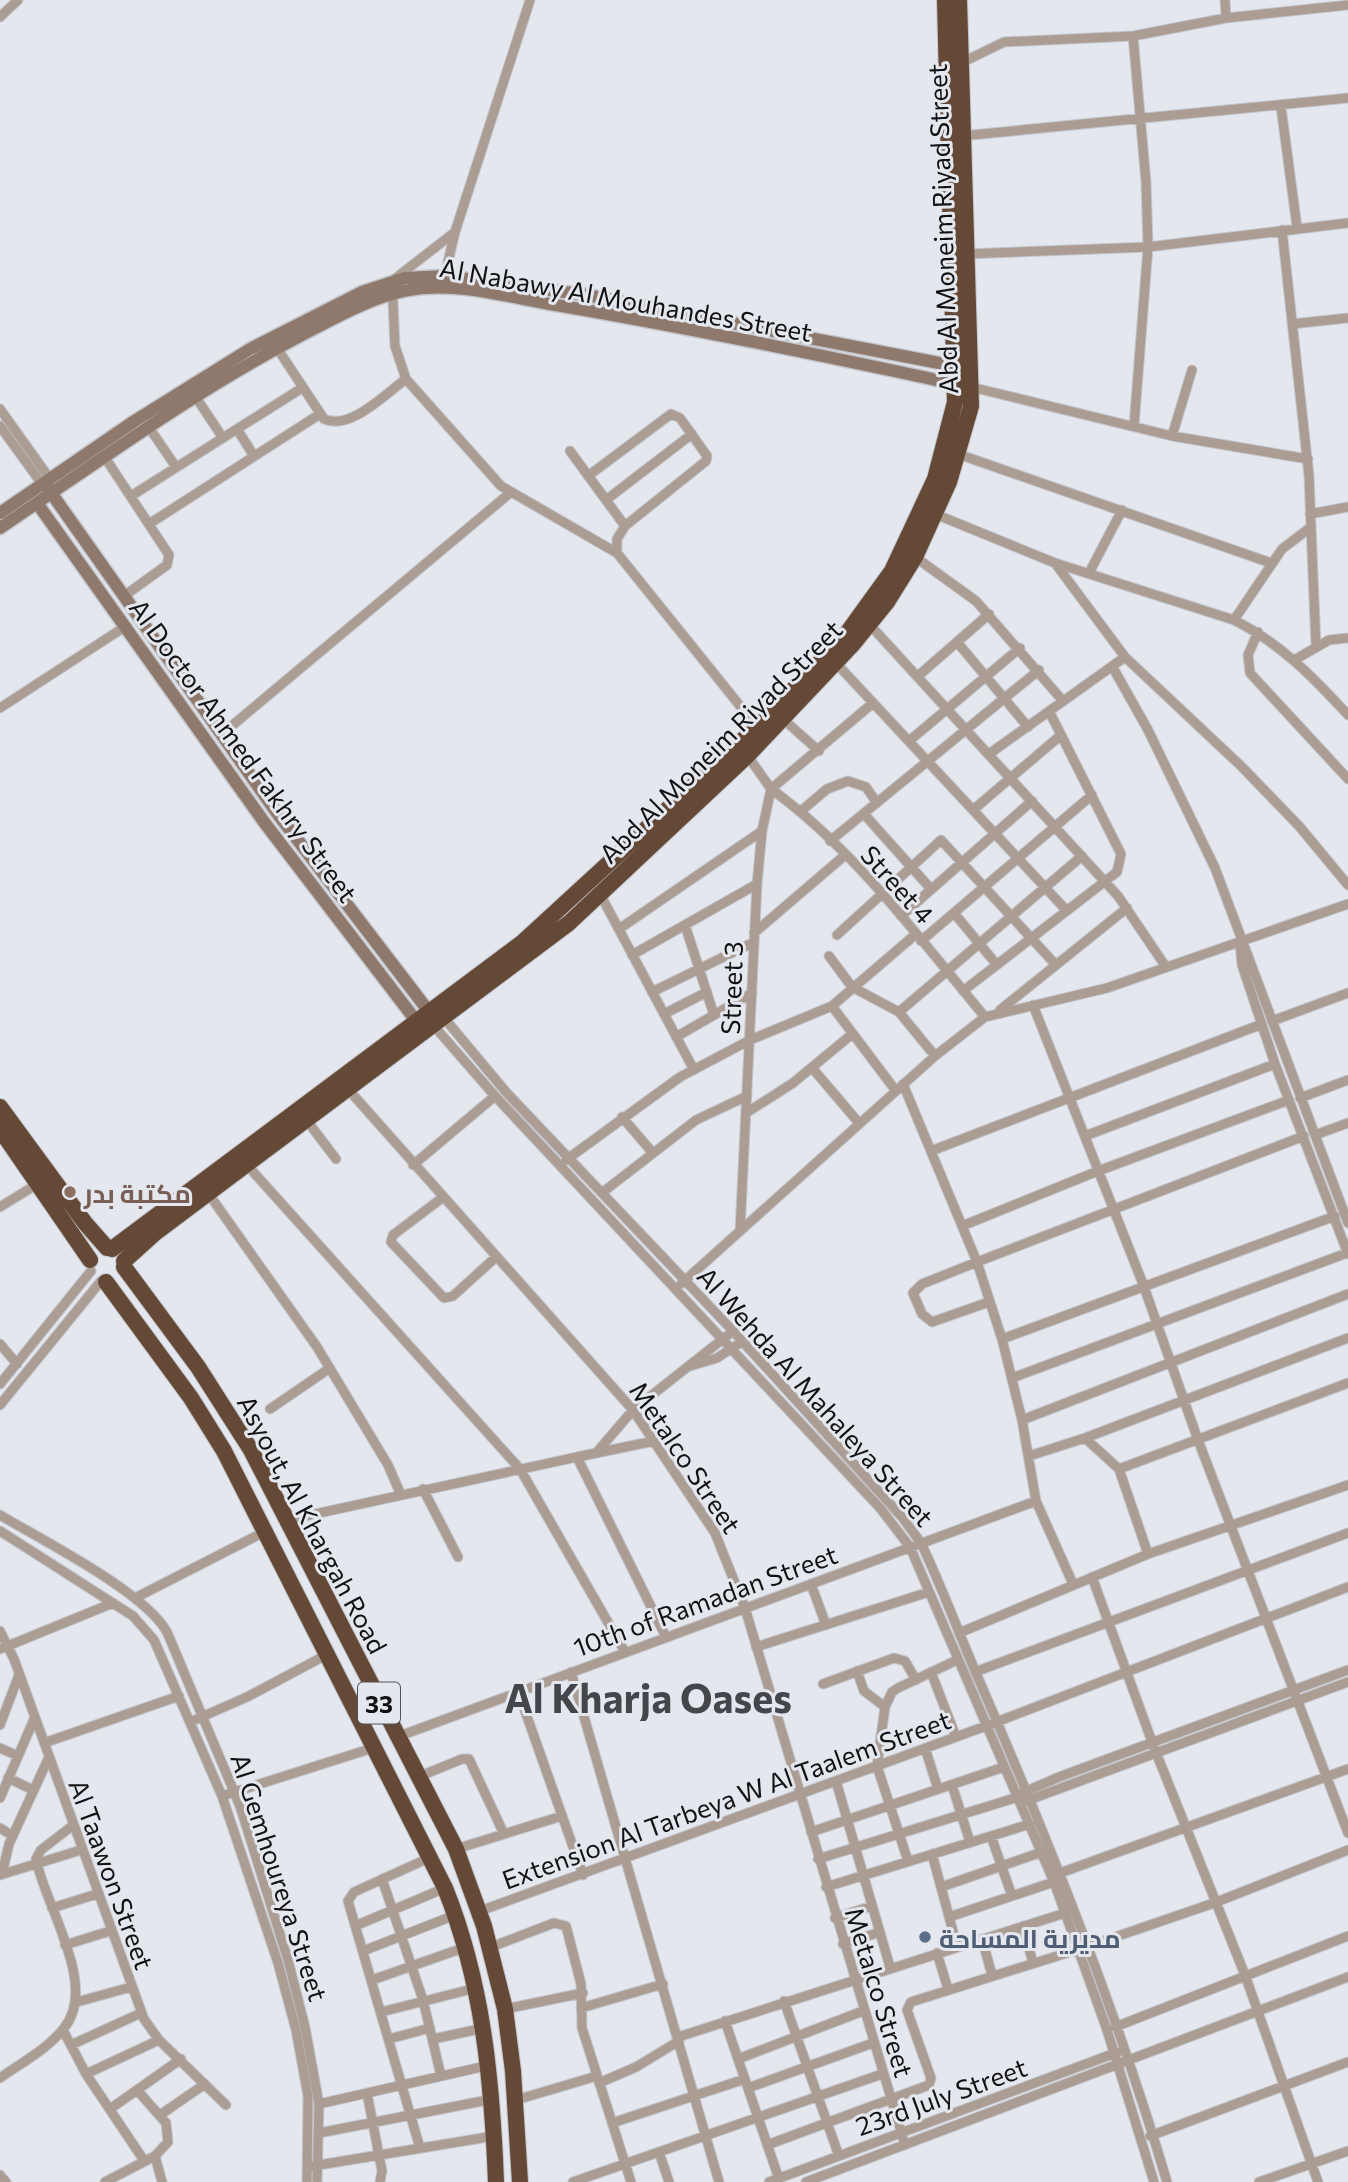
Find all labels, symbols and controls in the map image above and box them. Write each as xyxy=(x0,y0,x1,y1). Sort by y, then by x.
street label: Abd Al Moneim Riyad Street xyxy=(921,63,963,395)
street label: Al Nabawy Al Mouhandes Street xyxy=(437,251,815,347)
street label: Al Doctor Ahmed Fakhry Street xyxy=(124,592,364,908)
street label: Abd Al Moneim Riyad Street xyxy=(592,613,848,869)
street label: Street 4 xyxy=(855,839,941,929)
street label: Street 3 xyxy=(714,941,748,1035)
place label: مكتبة بدر xyxy=(83,1177,191,1209)
marker: مكتبة بدر xyxy=(62,1184,78,1200)
street label: Al Wehda Al Mahaleya Street xyxy=(691,1260,941,1532)
street label: Metalco Street xyxy=(624,1375,748,1539)
street label: Asyout, Al Khargah Road xyxy=(232,1390,394,1658)
street label: 10th of Ramadan Street xyxy=(569,1538,841,1662)
district label: Al Kharja Oases xyxy=(504,1672,792,1721)
road number: 33 xyxy=(358,1682,400,1723)
street label: Extension Al Tarbeya W Al Taalem Street xyxy=(498,1703,954,1895)
street label: Al Gemhoureya Street xyxy=(225,1749,335,2005)
street label: Al Taawon Street xyxy=(63,1775,161,1973)
street label: Metalco Street xyxy=(839,1903,921,2081)
place label: مديرية المساحة xyxy=(939,1922,1121,1954)
marker: مديرية المساحة xyxy=(917,1929,933,1945)
street label: 23rd July Street xyxy=(851,2051,1031,2141)

